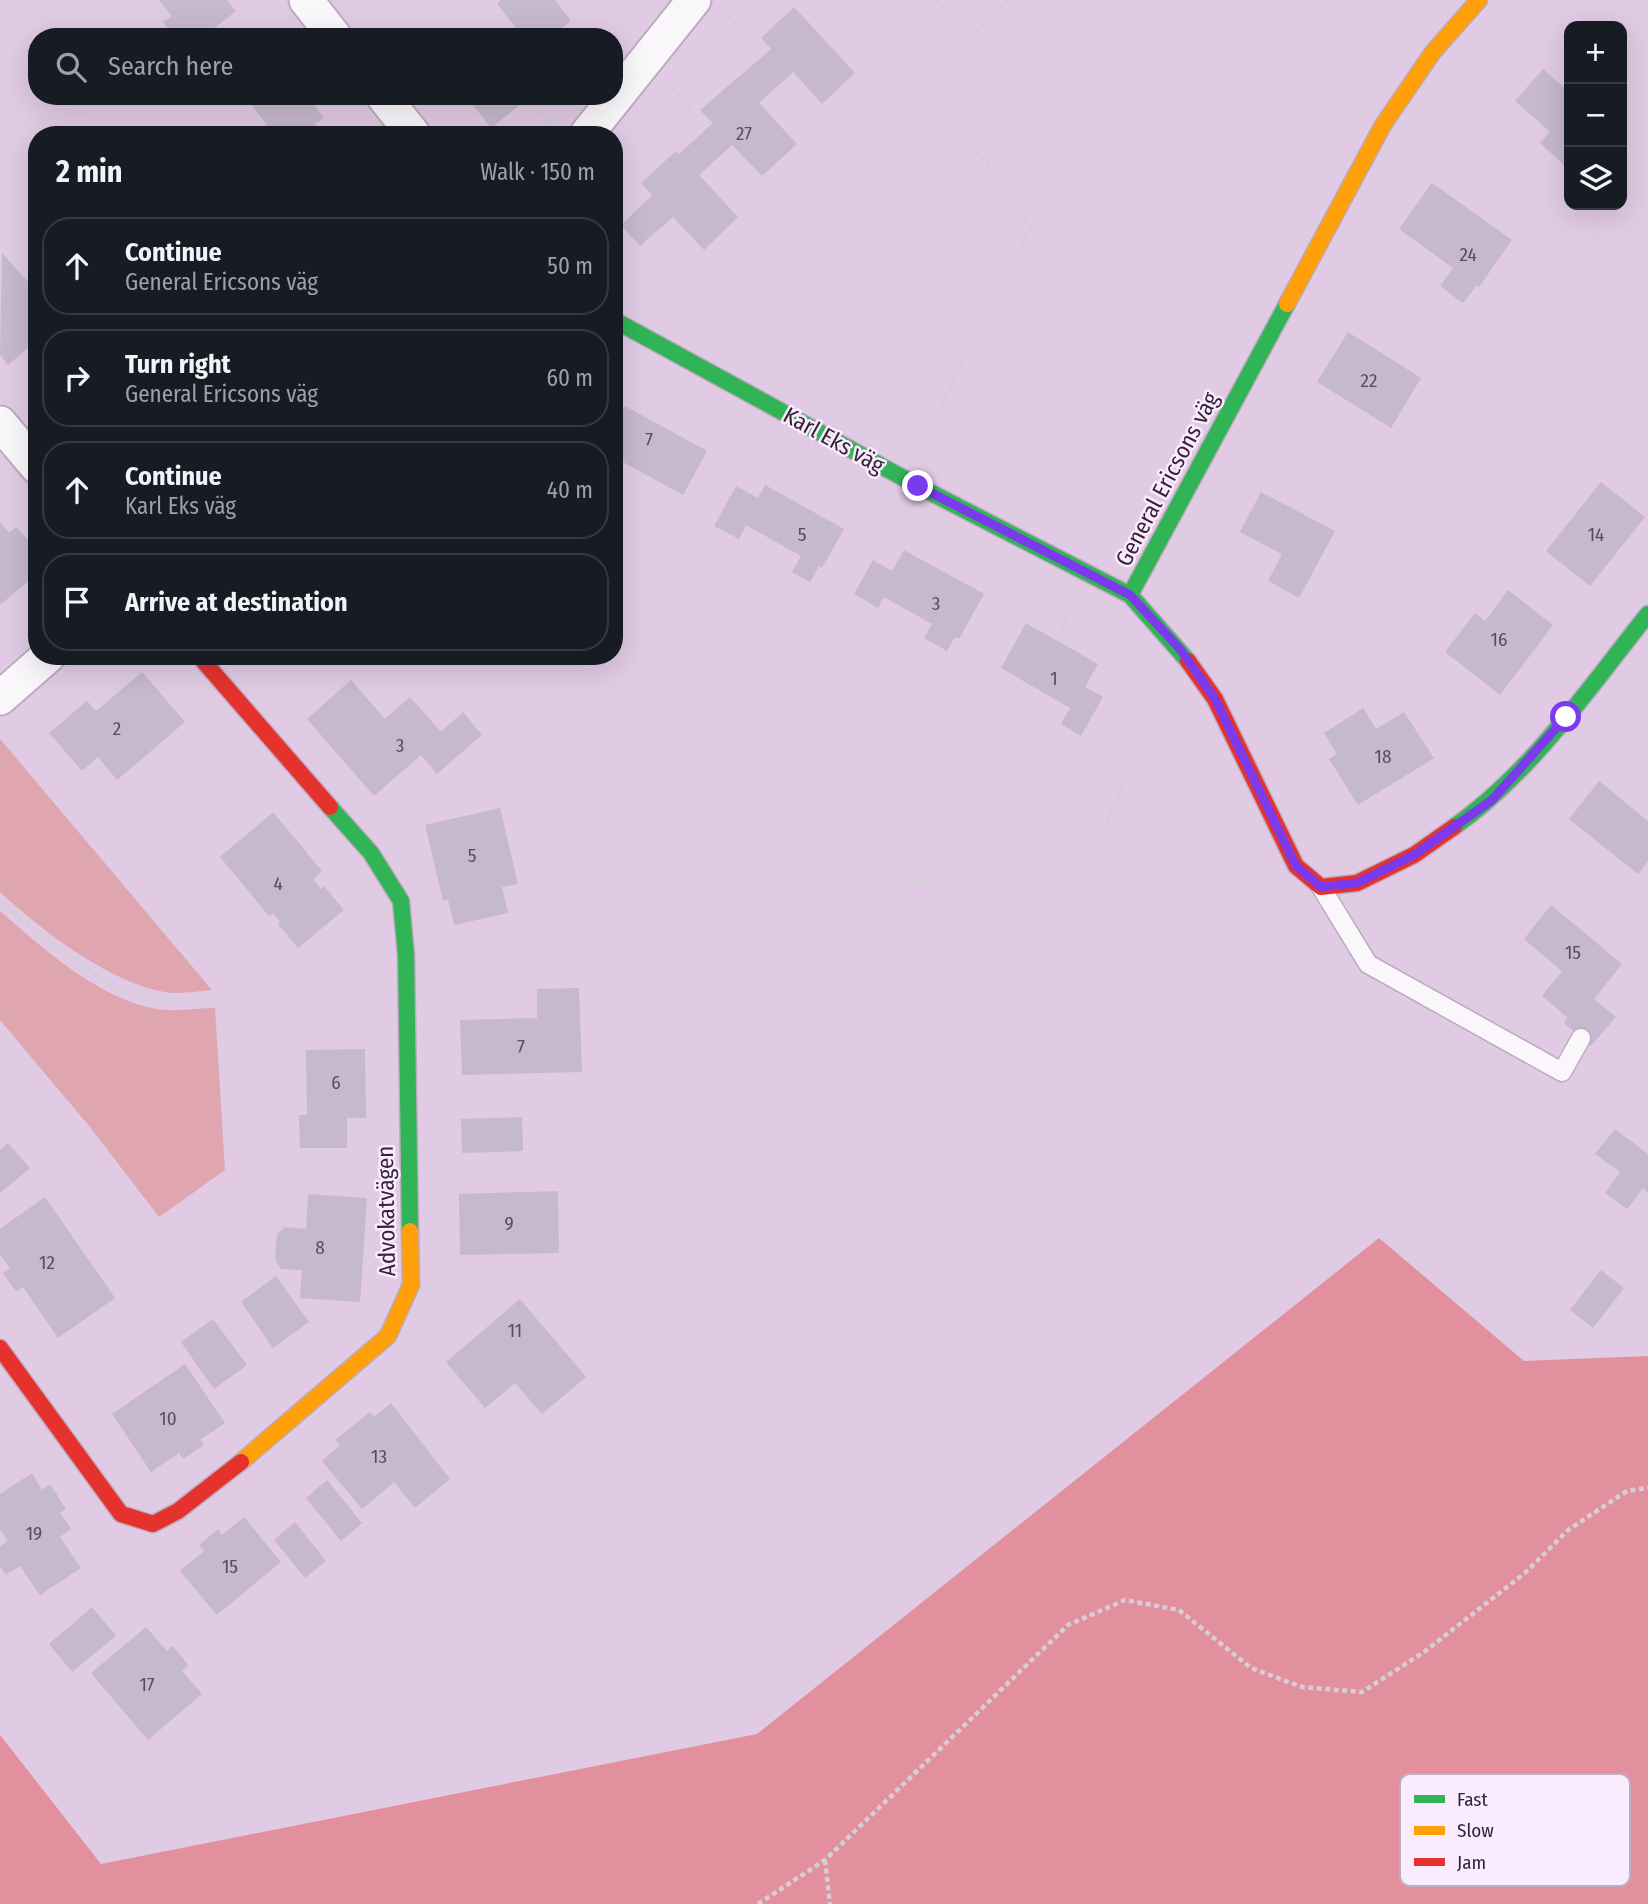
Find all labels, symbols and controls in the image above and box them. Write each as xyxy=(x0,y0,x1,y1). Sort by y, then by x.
map controls xyxy=(1564,21,1627,210)
button: + xyxy=(1564,21,1627,84)
search box xyxy=(28,28,623,105)
icon: search xyxy=(52,48,90,86)
text: Search here xyxy=(108,51,233,82)
button: − xyxy=(1564,84,1627,147)
house number: 27 xyxy=(736,122,752,145)
button: layers xyxy=(1564,147,1627,210)
text: 2 min xyxy=(56,154,123,190)
text: Walk · 150 m xyxy=(480,158,595,186)
text: Continue xyxy=(125,237,222,268)
house number: 24 xyxy=(1459,243,1477,266)
icon: ahead xyxy=(58,247,96,285)
text: 50 m xyxy=(547,252,593,280)
text: General Ericsons väg xyxy=(125,268,318,296)
text: Turn right xyxy=(125,349,231,380)
icon: right xyxy=(58,359,96,397)
text: 60 m xyxy=(547,364,593,392)
house number: 22 xyxy=(1361,369,1377,392)
text: General Ericsons väg xyxy=(125,380,318,408)
street label: General Ericsons väg xyxy=(1109,387,1225,571)
street label: Karl Eks väg xyxy=(779,401,890,479)
house number: 7 xyxy=(645,428,653,451)
text: Continue xyxy=(125,461,222,492)
route end xyxy=(902,470,933,501)
icon: ahead xyxy=(58,471,96,509)
text: 40 m xyxy=(547,476,593,504)
text: Karl Eks väg xyxy=(125,492,236,520)
house number: 5 xyxy=(798,523,806,546)
house number: 14 xyxy=(1588,523,1604,546)
icon: arrive xyxy=(58,583,96,621)
text: Arrive at destination xyxy=(125,587,348,618)
house number: 3 xyxy=(932,592,940,615)
house number: 16 xyxy=(1491,628,1507,651)
house number: 1 xyxy=(1050,667,1058,690)
route start xyxy=(1550,701,1581,732)
house number: 2 xyxy=(113,717,121,740)
house number: 3 xyxy=(396,734,404,757)
house number: 18 xyxy=(1375,745,1391,768)
house number: 5 xyxy=(468,844,476,867)
house number: 4 xyxy=(273,872,283,895)
house number: 15 xyxy=(1565,941,1581,964)
house number: 7 xyxy=(517,1035,525,1058)
house number: 6 xyxy=(331,1071,341,1094)
street label: Advokatvägen xyxy=(371,1145,401,1277)
house number: 9 xyxy=(504,1212,514,1235)
house number: 8 xyxy=(315,1236,325,1259)
house number: 12 xyxy=(39,1251,55,1274)
house number: 11 xyxy=(508,1319,522,1342)
house number: 10 xyxy=(159,1407,177,1430)
house number: 13 xyxy=(371,1445,387,1468)
house number: 19 xyxy=(26,1522,42,1545)
house number: 15 xyxy=(222,1555,238,1578)
house number: 17 xyxy=(139,1673,155,1696)
legend xyxy=(1400,1774,1630,1886)
text: Fast xyxy=(1457,1788,1488,1811)
text: Slow xyxy=(1457,1819,1494,1842)
text: Jam xyxy=(1457,1851,1486,1874)

